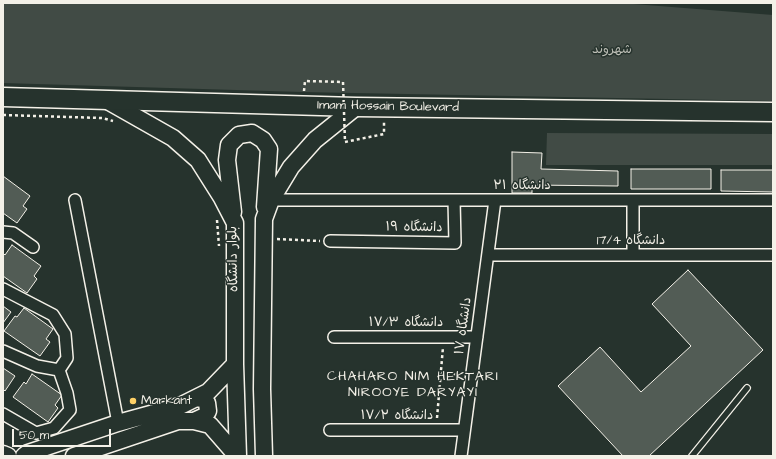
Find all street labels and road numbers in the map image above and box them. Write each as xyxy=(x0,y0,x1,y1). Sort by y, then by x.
street label: Imam Hossain Boulevard xyxy=(317,98,459,116)
street label: دانشگاه ۲۱ xyxy=(493,178,551,194)
street label: دانشگاه ۱۹ xyxy=(385,220,443,236)
street label: بلوار دانشگاه xyxy=(226,226,242,292)
street label: دانشگاه 17/4 xyxy=(597,233,665,249)
street label: دانشگاه ۱۷ xyxy=(452,296,476,356)
street label: دانشگاه ۱۷/۳ xyxy=(369,315,443,331)
street label: دانشگاه ۱۷/۲ xyxy=(361,408,433,424)

